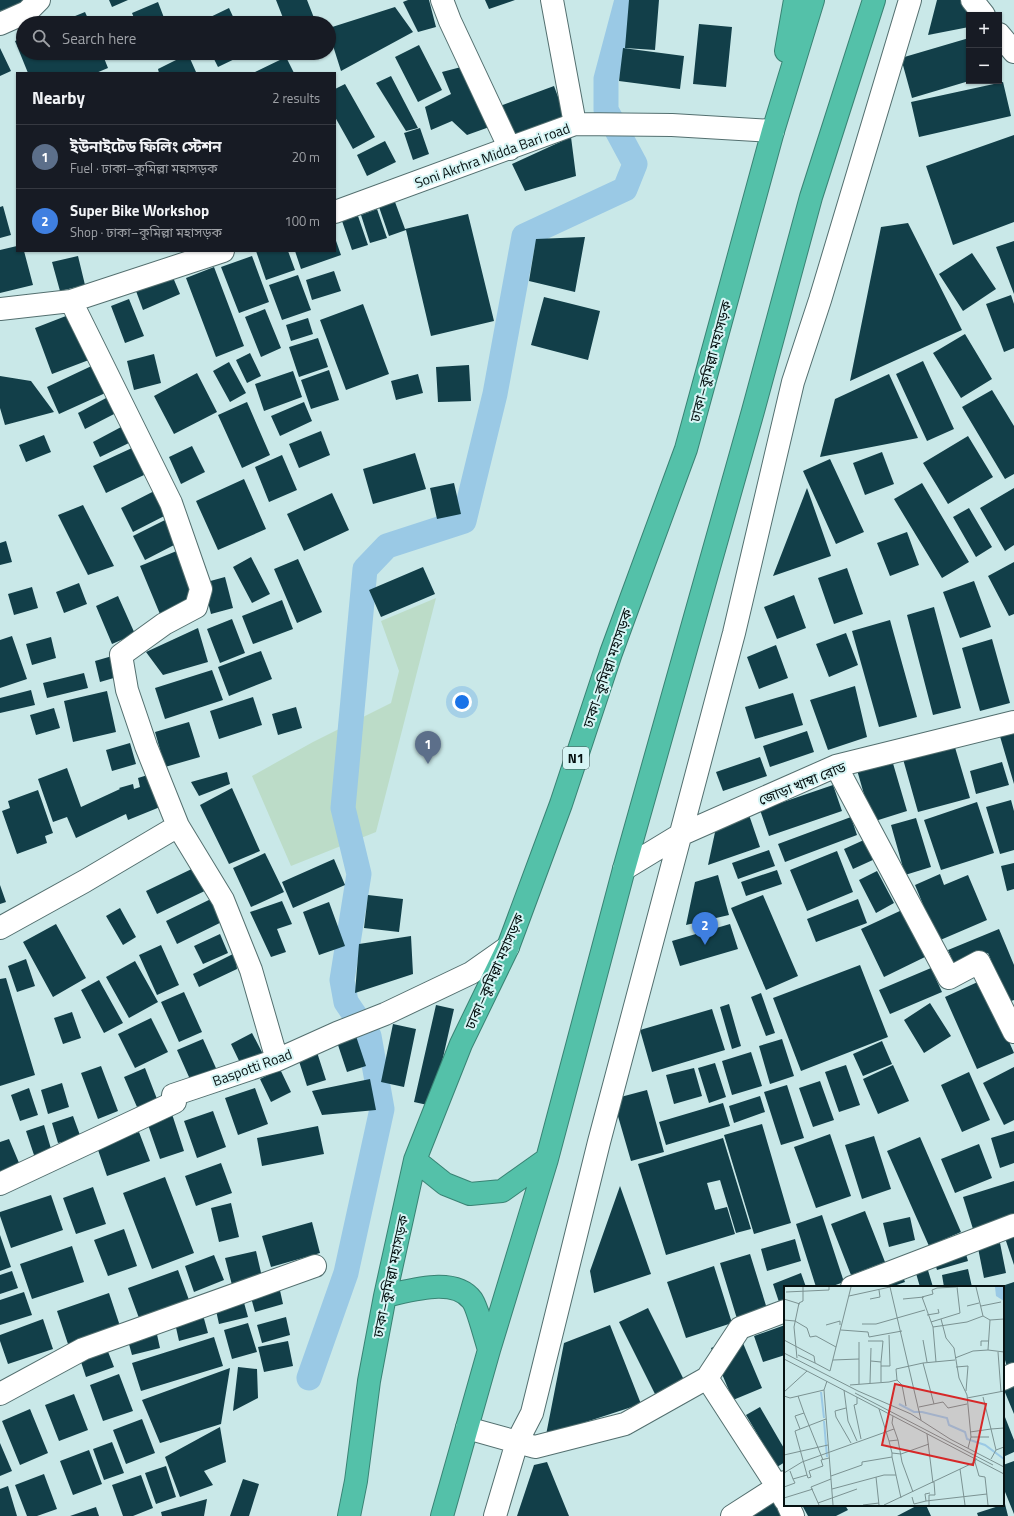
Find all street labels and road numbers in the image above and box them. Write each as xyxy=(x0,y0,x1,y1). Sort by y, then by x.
street label: Soni Akrhra Midda Bari road xyxy=(411,117,573,193)
street label: ঢাকা–কুমিল্লা মহাসড়ক xyxy=(683,297,736,425)
street label: ঢাকা–কুমিল্লা মহাসড়ক xyxy=(576,605,637,731)
road number: N1 xyxy=(563,747,589,769)
street label: জোড়া খাম্বা রোড xyxy=(755,756,850,810)
street label: ঢাকা–কুমিল্লা মহাসড়ক xyxy=(459,909,529,1033)
street label: Baspotti Road xyxy=(209,1043,295,1091)
street label: ঢাকা–কুমিল্লা মহাসড়ক xyxy=(367,1212,413,1340)

